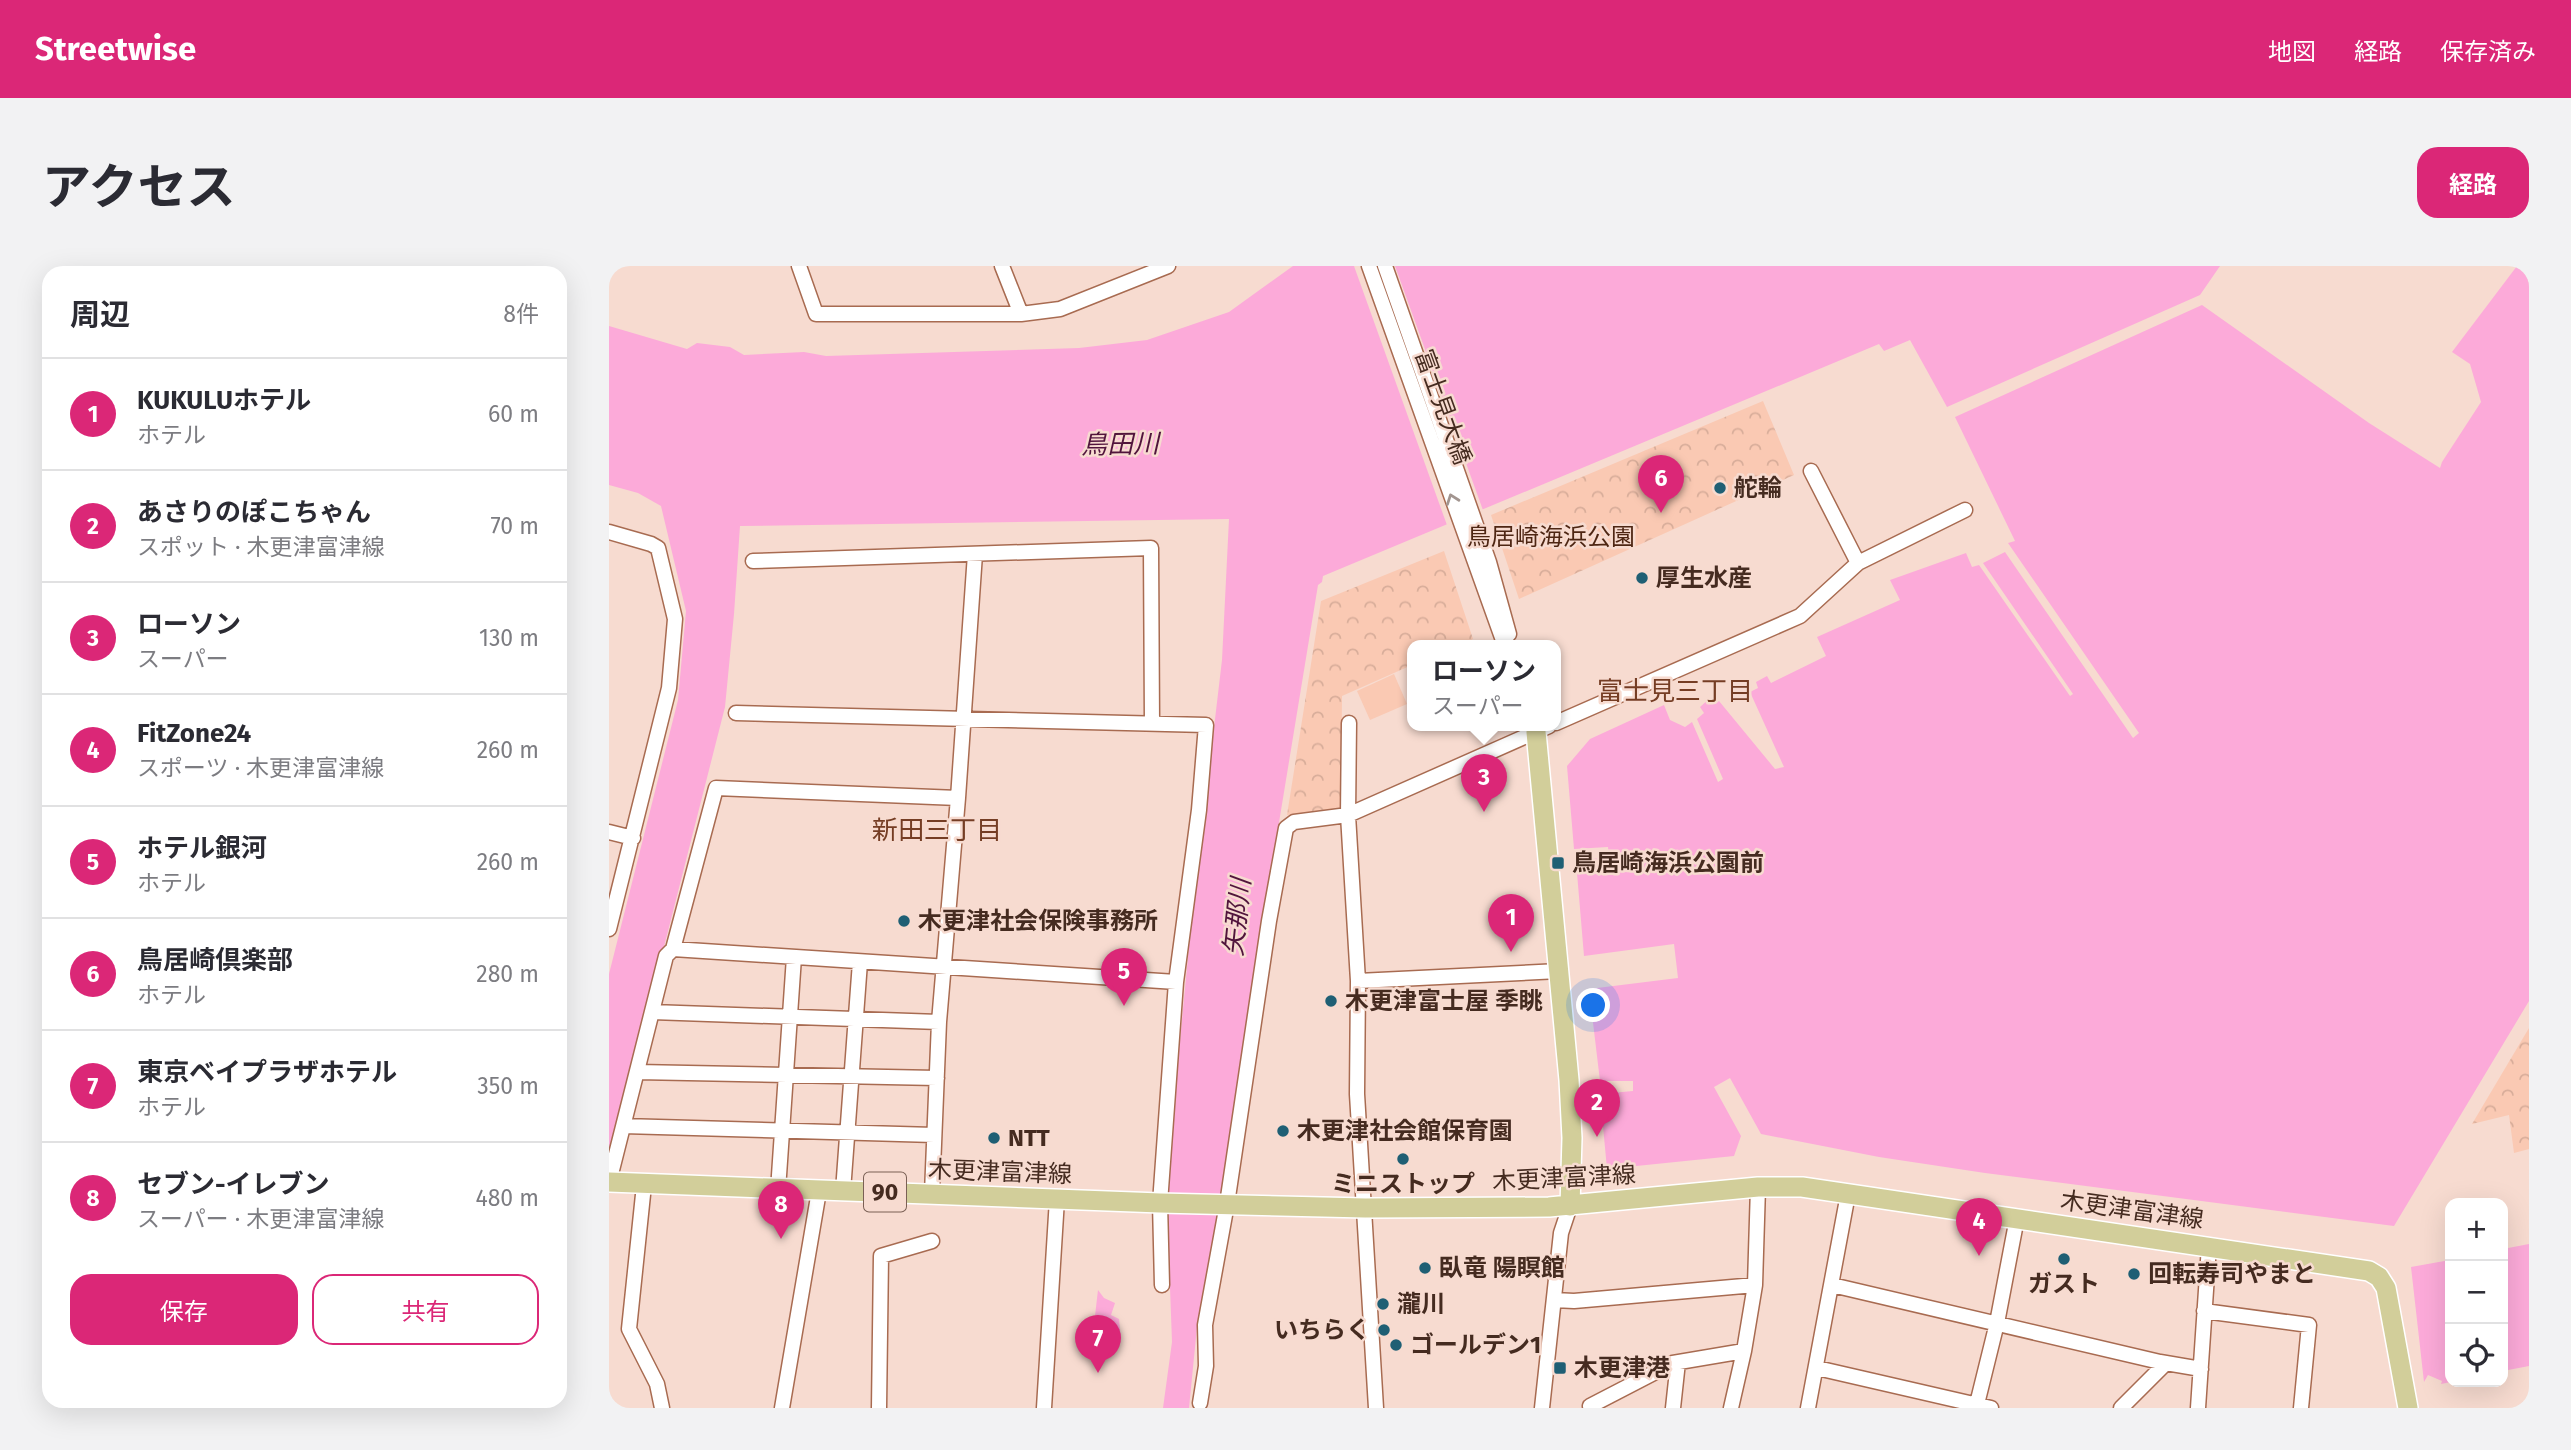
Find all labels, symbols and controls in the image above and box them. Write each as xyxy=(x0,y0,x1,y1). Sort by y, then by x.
text: Streetwise xyxy=(35,29,196,69)
text: 地図 xyxy=(2268,38,2316,66)
text: 経路 xyxy=(2354,38,2402,66)
text: 保存済み xyxy=(2440,38,2536,66)
button: 経路 xyxy=(2417,147,2529,218)
text: アクセス xyxy=(42,158,236,217)
text: 周辺 xyxy=(70,297,130,333)
text: 8件 xyxy=(503,300,539,328)
street label: 富士見大橋 xyxy=(1409,346,1477,468)
text: KUKULUホテル xyxy=(137,385,311,416)
text: 1 xyxy=(88,400,98,428)
text: 60 m xyxy=(488,400,539,428)
text: ホテル xyxy=(137,421,206,449)
water label: 鳥田川 xyxy=(1081,428,1162,461)
pin: 6 xyxy=(1638,455,1684,513)
place label: 舵輪 xyxy=(1734,474,1782,502)
marker: 舵輪 xyxy=(1712,480,1728,496)
one-way arrow xyxy=(1446,493,1460,505)
text: あさりのぽこちゃん xyxy=(137,497,371,528)
text: 2 xyxy=(87,512,99,540)
text: 70 m xyxy=(490,512,539,540)
park label: 鳥居崎海浜公園 xyxy=(1467,523,1635,551)
text: スポット · 木更津富津線 xyxy=(137,533,385,561)
place label: 厚生水産 xyxy=(1656,564,1752,592)
marker: 厚生水産 xyxy=(1634,570,1650,586)
text: ローソン xyxy=(137,609,241,640)
text: 3 xyxy=(87,624,99,652)
text: 130 m xyxy=(479,624,539,652)
popup xyxy=(1407,640,1561,731)
text: スーパー xyxy=(137,645,229,673)
text: ローソン xyxy=(1432,656,1536,687)
district label: 富士見三丁目 xyxy=(1597,676,1753,707)
text: スーパー xyxy=(1432,692,1524,720)
text: FitZone24 xyxy=(137,718,251,749)
text: 4 xyxy=(87,736,100,764)
text: 260 m xyxy=(477,736,539,764)
text: スポーツ · 木更津富津線 xyxy=(137,754,384,782)
pin: 3 xyxy=(1461,754,1507,812)
district label: 新田三丁目 xyxy=(872,815,1002,846)
text: ホテル銀河 xyxy=(137,833,267,864)
text: 5 xyxy=(87,848,99,876)
text: 260 m xyxy=(477,848,539,876)
place label: 鳥居崎海浜公園前 xyxy=(1572,849,1764,877)
marker: 鳥居崎海浜公園前 xyxy=(1550,855,1566,871)
text: ホテル xyxy=(137,869,206,897)
water label: 矢那川 xyxy=(1218,874,1257,957)
pin: 1 xyxy=(1488,894,1534,952)
place label: 木更津社会保険事務所 xyxy=(918,907,1158,935)
marker: 木更津社会保険事務所 xyxy=(896,913,912,929)
text: 鳥居崎倶楽部 xyxy=(137,945,293,976)
pin: 5 xyxy=(1101,948,1147,1006)
text: 6 xyxy=(87,960,99,988)
text: 280 m xyxy=(476,960,539,988)
text: ホテル xyxy=(137,981,206,1009)
place label: 木更津富士屋 季眺 xyxy=(1345,987,1543,1015)
your location xyxy=(1576,988,1610,1022)
marker: 木更津富士屋 季眺 xyxy=(1323,993,1339,1009)
text: 東京ベイプラザホテル xyxy=(137,1057,397,1088)
text: 7 xyxy=(88,1072,98,1100)
text: 350 m xyxy=(477,1072,539,1100)
pin: 2 xyxy=(1574,1079,1620,1137)
text: ホテル xyxy=(137,1093,206,1121)
place label: 木更津社会館保育園 xyxy=(1297,1117,1513,1145)
marker: 木更津社会館保育園 xyxy=(1275,1123,1291,1139)
place label: NTT xyxy=(1008,1124,1050,1152)
marker: NTT xyxy=(986,1130,1002,1146)
marker: ミニストップ xyxy=(1395,1151,1411,1167)
street label: 木更津富津線 xyxy=(928,1155,1072,1189)
street label: 木更津富津線 xyxy=(1491,1160,1637,1196)
text: セブン-イレブン xyxy=(137,1169,330,1200)
place label: ミニストップ xyxy=(1331,1170,1475,1198)
road number: 90 xyxy=(864,1172,906,1211)
pin: 8 xyxy=(758,1181,804,1239)
text: 8 xyxy=(86,1184,100,1212)
text: 480 m xyxy=(475,1184,539,1212)
street label: 木更津富津線 xyxy=(2059,1186,2205,1234)
pin: 4 xyxy=(1956,1198,2002,1256)
map controls xyxy=(2445,1198,2508,1387)
button: + xyxy=(2445,1198,2508,1261)
text: スーパー · 木更津富津線 xyxy=(137,1205,384,1233)
marker: ガスト xyxy=(2056,1251,2072,1267)
place label: 臥竜 陽瞑館 xyxy=(1439,1254,1565,1282)
marker: 臥竜 陽瞑館 xyxy=(1417,1260,1433,1276)
place label: 回転寿司やまと xyxy=(2148,1260,2316,1288)
button: − xyxy=(2445,1261,2508,1324)
marker: 回転寿司やまと xyxy=(2126,1266,2142,1282)
place label: ガスト xyxy=(2028,1270,2100,1298)
button: 保存 xyxy=(70,1274,298,1345)
button: 共有 xyxy=(312,1274,539,1345)
place label: 瀧川 xyxy=(1397,1290,1445,1318)
marker: 瀧川 xyxy=(1375,1296,1391,1312)
pin: 7 xyxy=(1075,1315,1121,1373)
place label: いちらく xyxy=(1274,1316,1370,1344)
marker: いちらく xyxy=(1376,1322,1392,1338)
button: locate xyxy=(2445,1324,2508,1387)
place label: ゴールデン1 xyxy=(1410,1331,1541,1359)
marker: ゴールデン1 xyxy=(1388,1337,1404,1353)
place label: 木更津港 xyxy=(1574,1354,1670,1382)
marker: 木更津港 xyxy=(1552,1360,1568,1376)

